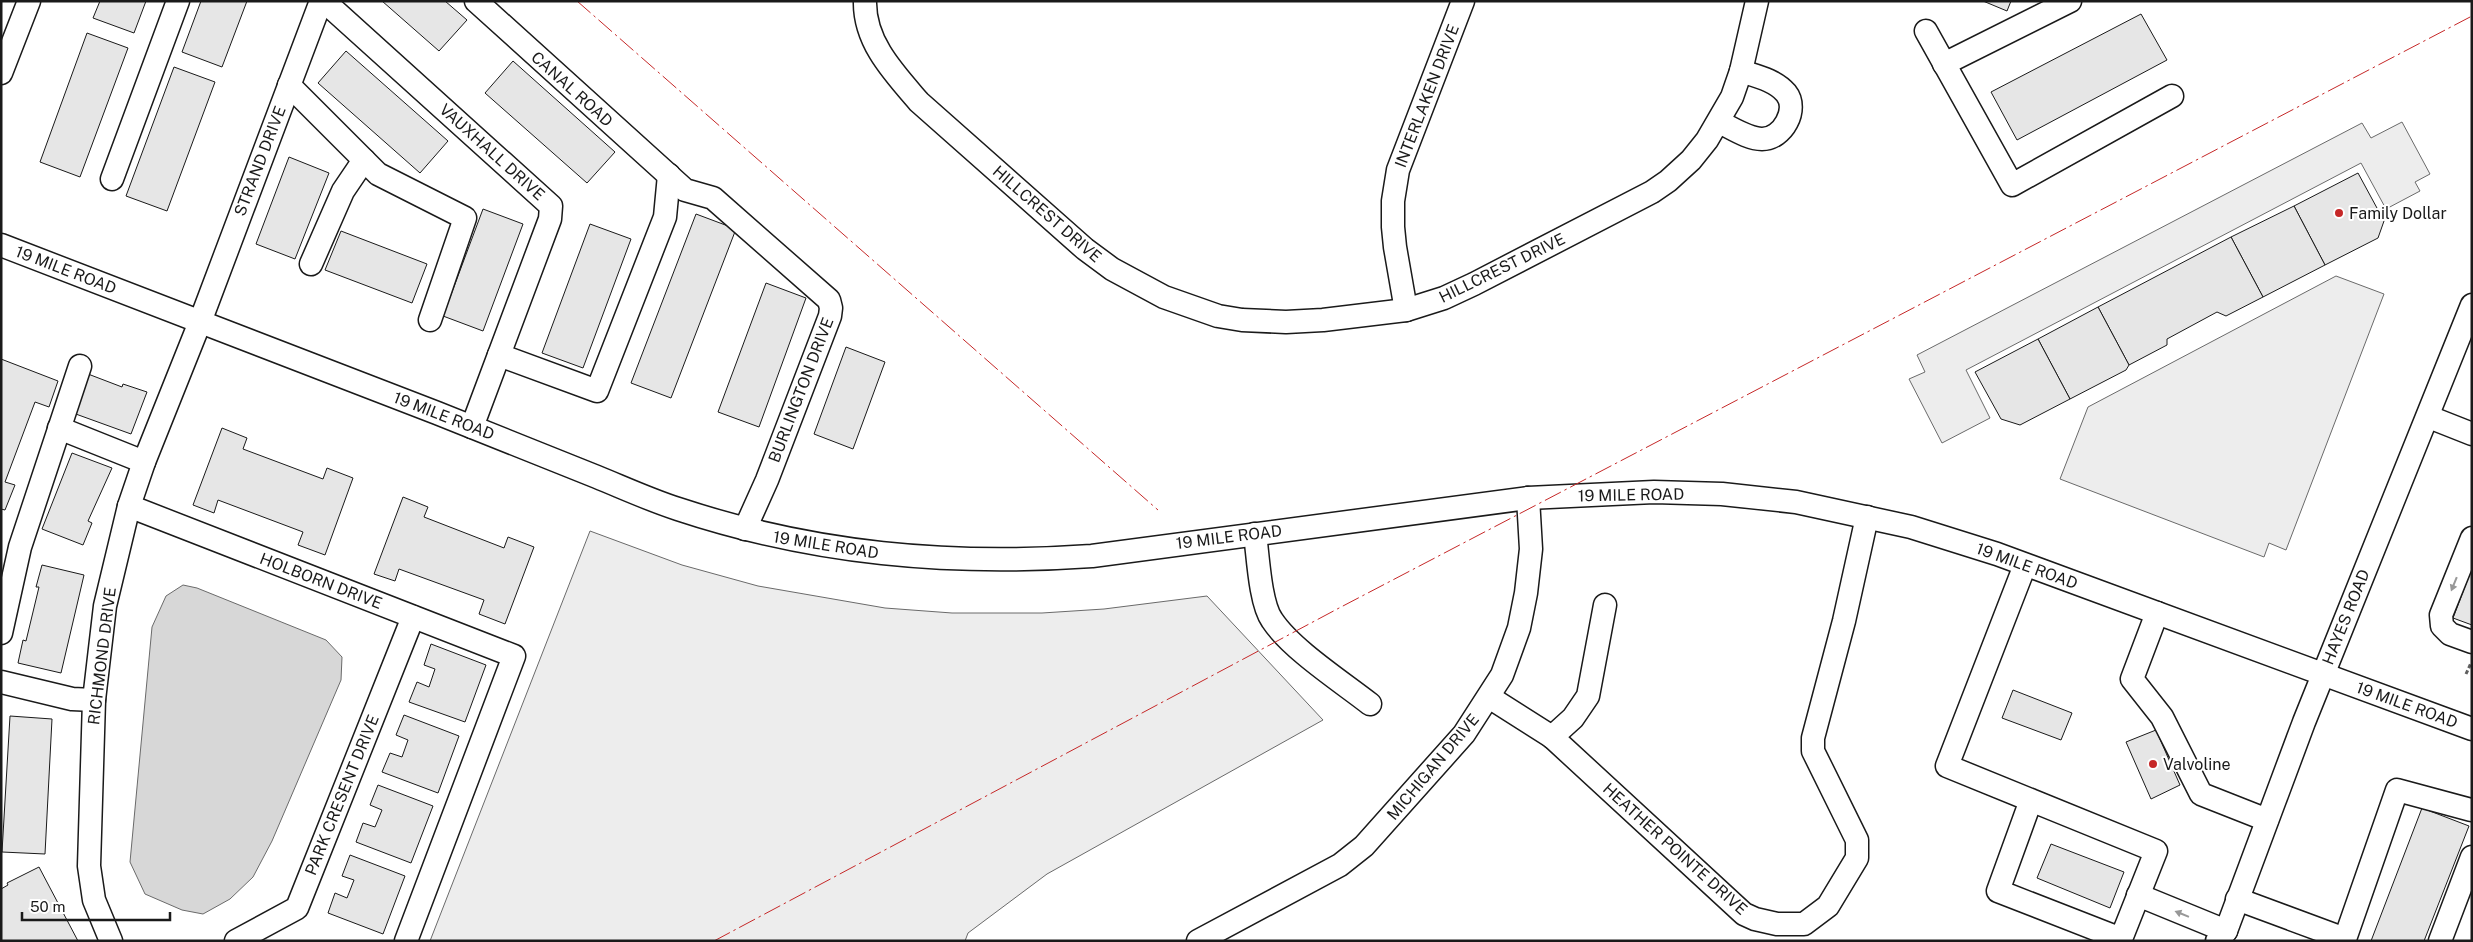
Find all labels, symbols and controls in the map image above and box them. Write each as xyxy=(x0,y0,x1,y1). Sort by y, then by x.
street label: INTERLAKEN DRIVE xyxy=(1391,22,1463,170)
street label: CANAL ROAD xyxy=(527,47,617,131)
street label: VAUXHALL DRIVE xyxy=(435,100,549,204)
street label: STRAND DRIVE xyxy=(230,103,290,219)
street label: HILLCREST DRIVE xyxy=(989,162,1105,266)
place label: Family Dollar xyxy=(2349,204,2447,223)
marker: Family Dollar xyxy=(2333,207,2345,219)
street label: HILLCREST DRIVE xyxy=(1436,229,1568,307)
street label: 19 MILE ROAD xyxy=(13,242,119,298)
street label: BURLINGTON DRIVE xyxy=(765,315,837,465)
street label: 19 MILE ROAD xyxy=(391,388,497,444)
street label: 19 MILE ROAD xyxy=(1578,485,1684,505)
street label: 19 MILE ROAD xyxy=(1175,521,1283,553)
street label: 19 MILE ROAD xyxy=(772,527,880,563)
street label: 19 MILE ROAD xyxy=(1974,539,2080,593)
street label: HOLBORN DRIVE xyxy=(257,549,385,613)
street label: HAYES ROAD xyxy=(2318,567,2374,667)
one-way arrow xyxy=(2450,577,2458,592)
street label: RICHMOND DRIVE xyxy=(84,586,120,726)
street label: 19 MILE ROAD xyxy=(2354,678,2460,732)
street label: MICHIGAN DRIVE xyxy=(1383,710,1483,824)
street label: PARK CRESENT DRIVE xyxy=(301,712,383,878)
place label: Valvoline xyxy=(2163,755,2231,774)
marker: Valvoline xyxy=(2147,758,2159,770)
street label: HEATHER POINTE DRIVE xyxy=(1599,779,1751,919)
scale bar xyxy=(22,890,170,922)
text: 50 m xyxy=(30,898,65,915)
one-way arrow xyxy=(2175,910,2189,918)

